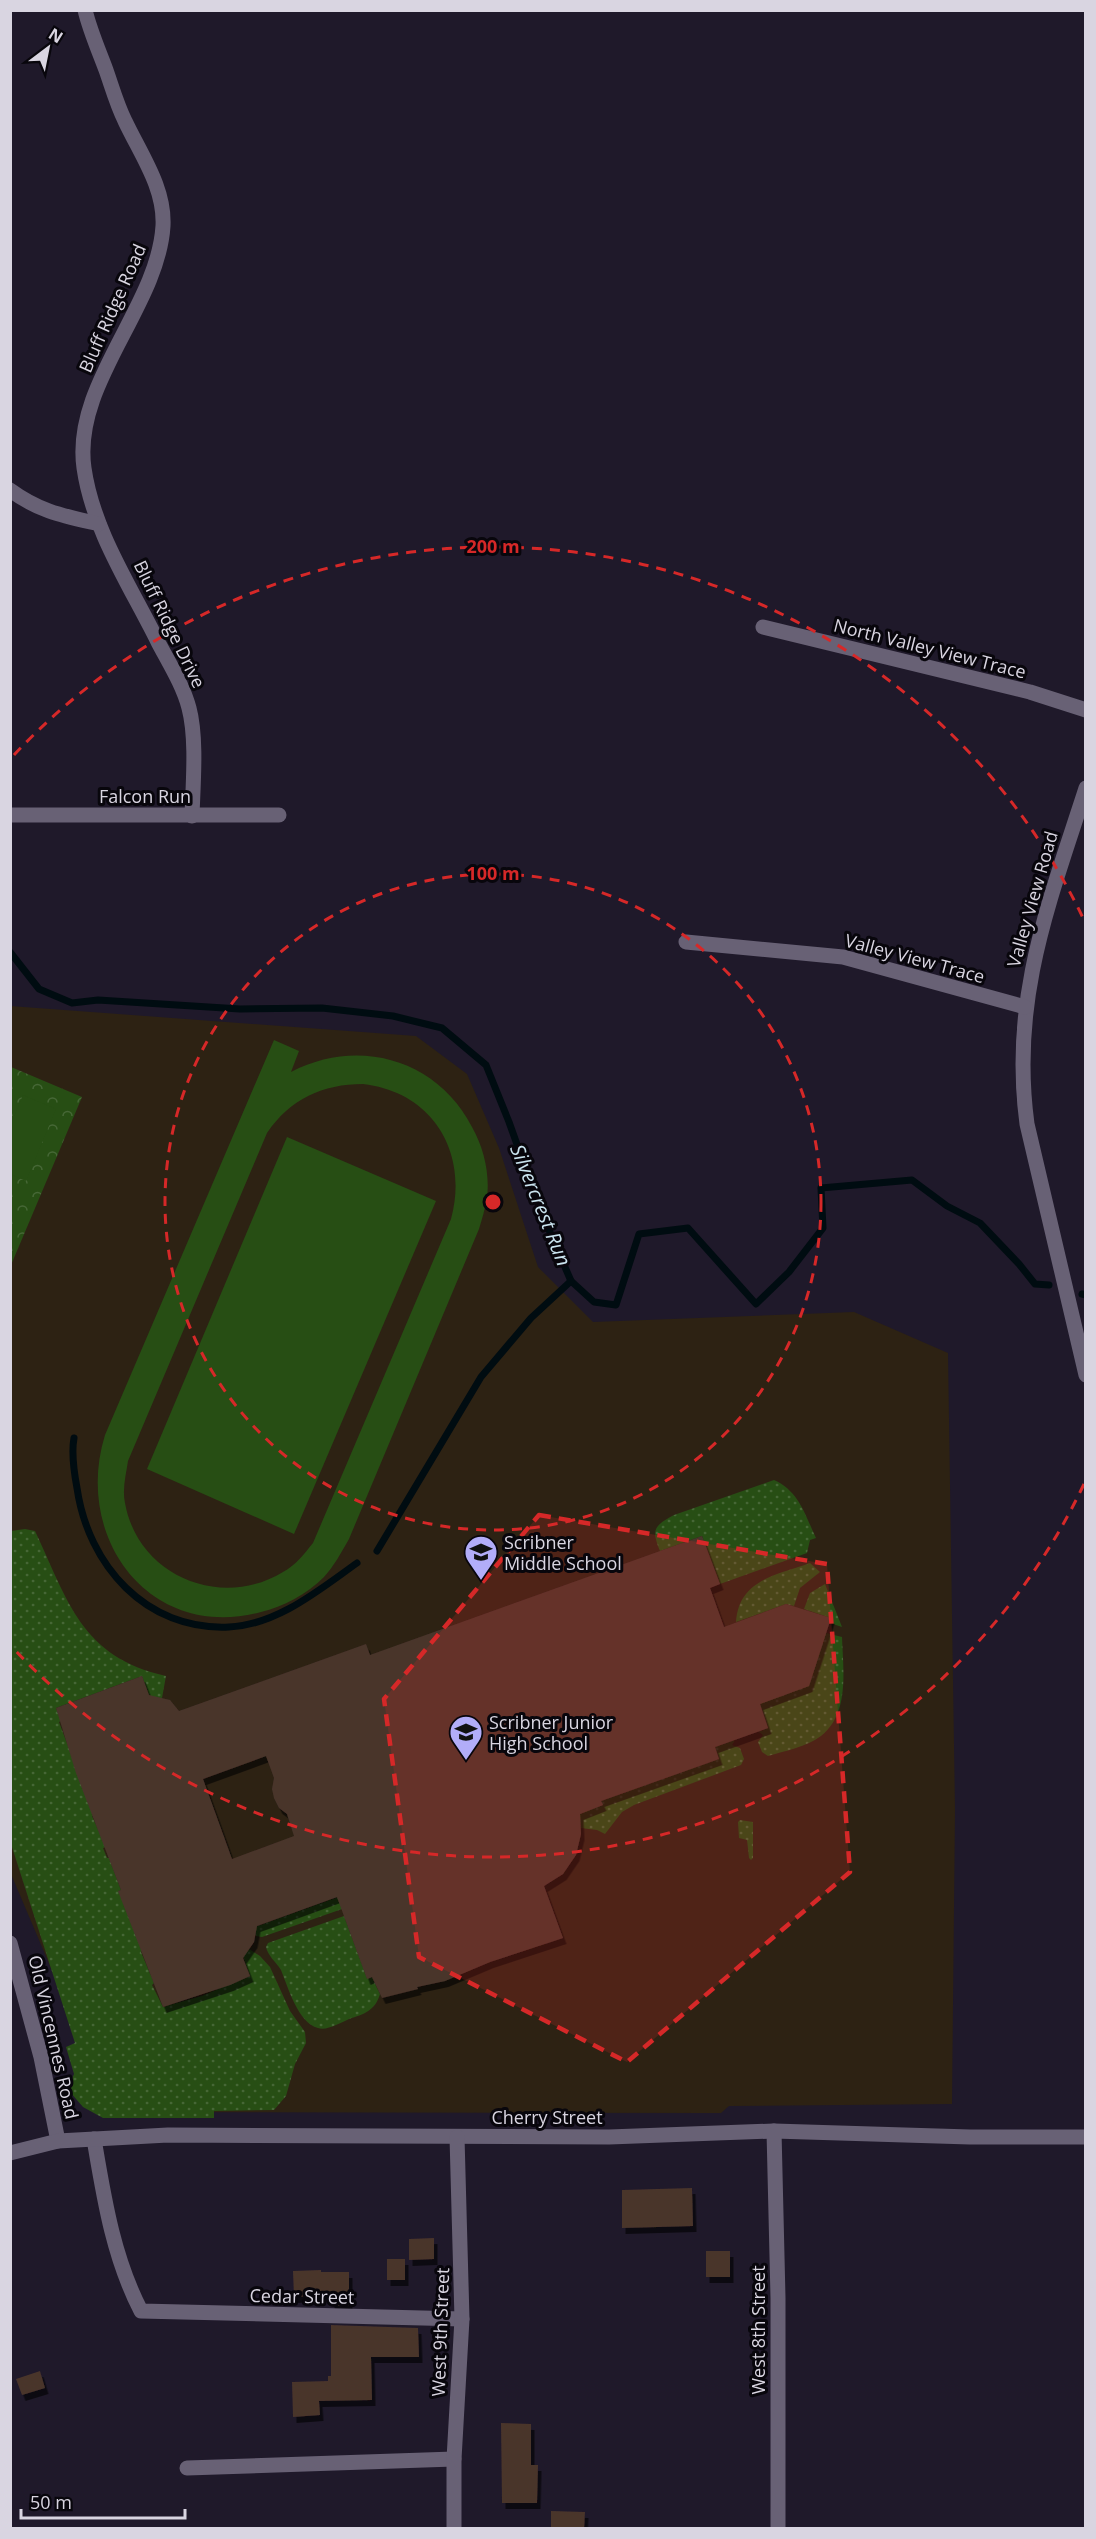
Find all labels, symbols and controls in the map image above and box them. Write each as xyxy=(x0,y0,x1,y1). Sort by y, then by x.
north arrow xyxy=(18,18,78,78)
text: N xyxy=(45,23,67,48)
street label: Bluff Ridge Road xyxy=(73,240,151,376)
text: 200 m xyxy=(466,534,520,558)
street label: Bluff Ridge Drive xyxy=(129,556,211,692)
street label: North Valley View Trace xyxy=(831,612,1029,684)
street label: Falcon Run xyxy=(99,784,191,808)
street label: Valley View Road xyxy=(1001,828,1063,970)
text: 100 m xyxy=(466,861,520,885)
street label: Valley View Trace xyxy=(843,928,987,988)
water label: Silvercrest Run xyxy=(504,1140,578,1270)
centre of rings xyxy=(483,1192,503,1212)
place label: Scribner Middle School xyxy=(504,1530,622,1575)
school or university icon: Scribner Middle School xyxy=(463,1534,499,1581)
place label: Scribner Junior High School xyxy=(489,1710,614,1755)
school or university icon: Scribner Junior High School xyxy=(448,1714,484,1761)
street label: Old Vincennes Road xyxy=(23,1953,85,2121)
street label: Cherry Street xyxy=(491,2105,603,2129)
street label: West 8th Street xyxy=(746,2265,770,2395)
street label: West 9th Street xyxy=(426,2267,454,2397)
street label: Cedar Street xyxy=(249,2283,355,2309)
scale bar xyxy=(21,2482,184,2520)
text: 50 m xyxy=(30,2490,72,2514)

